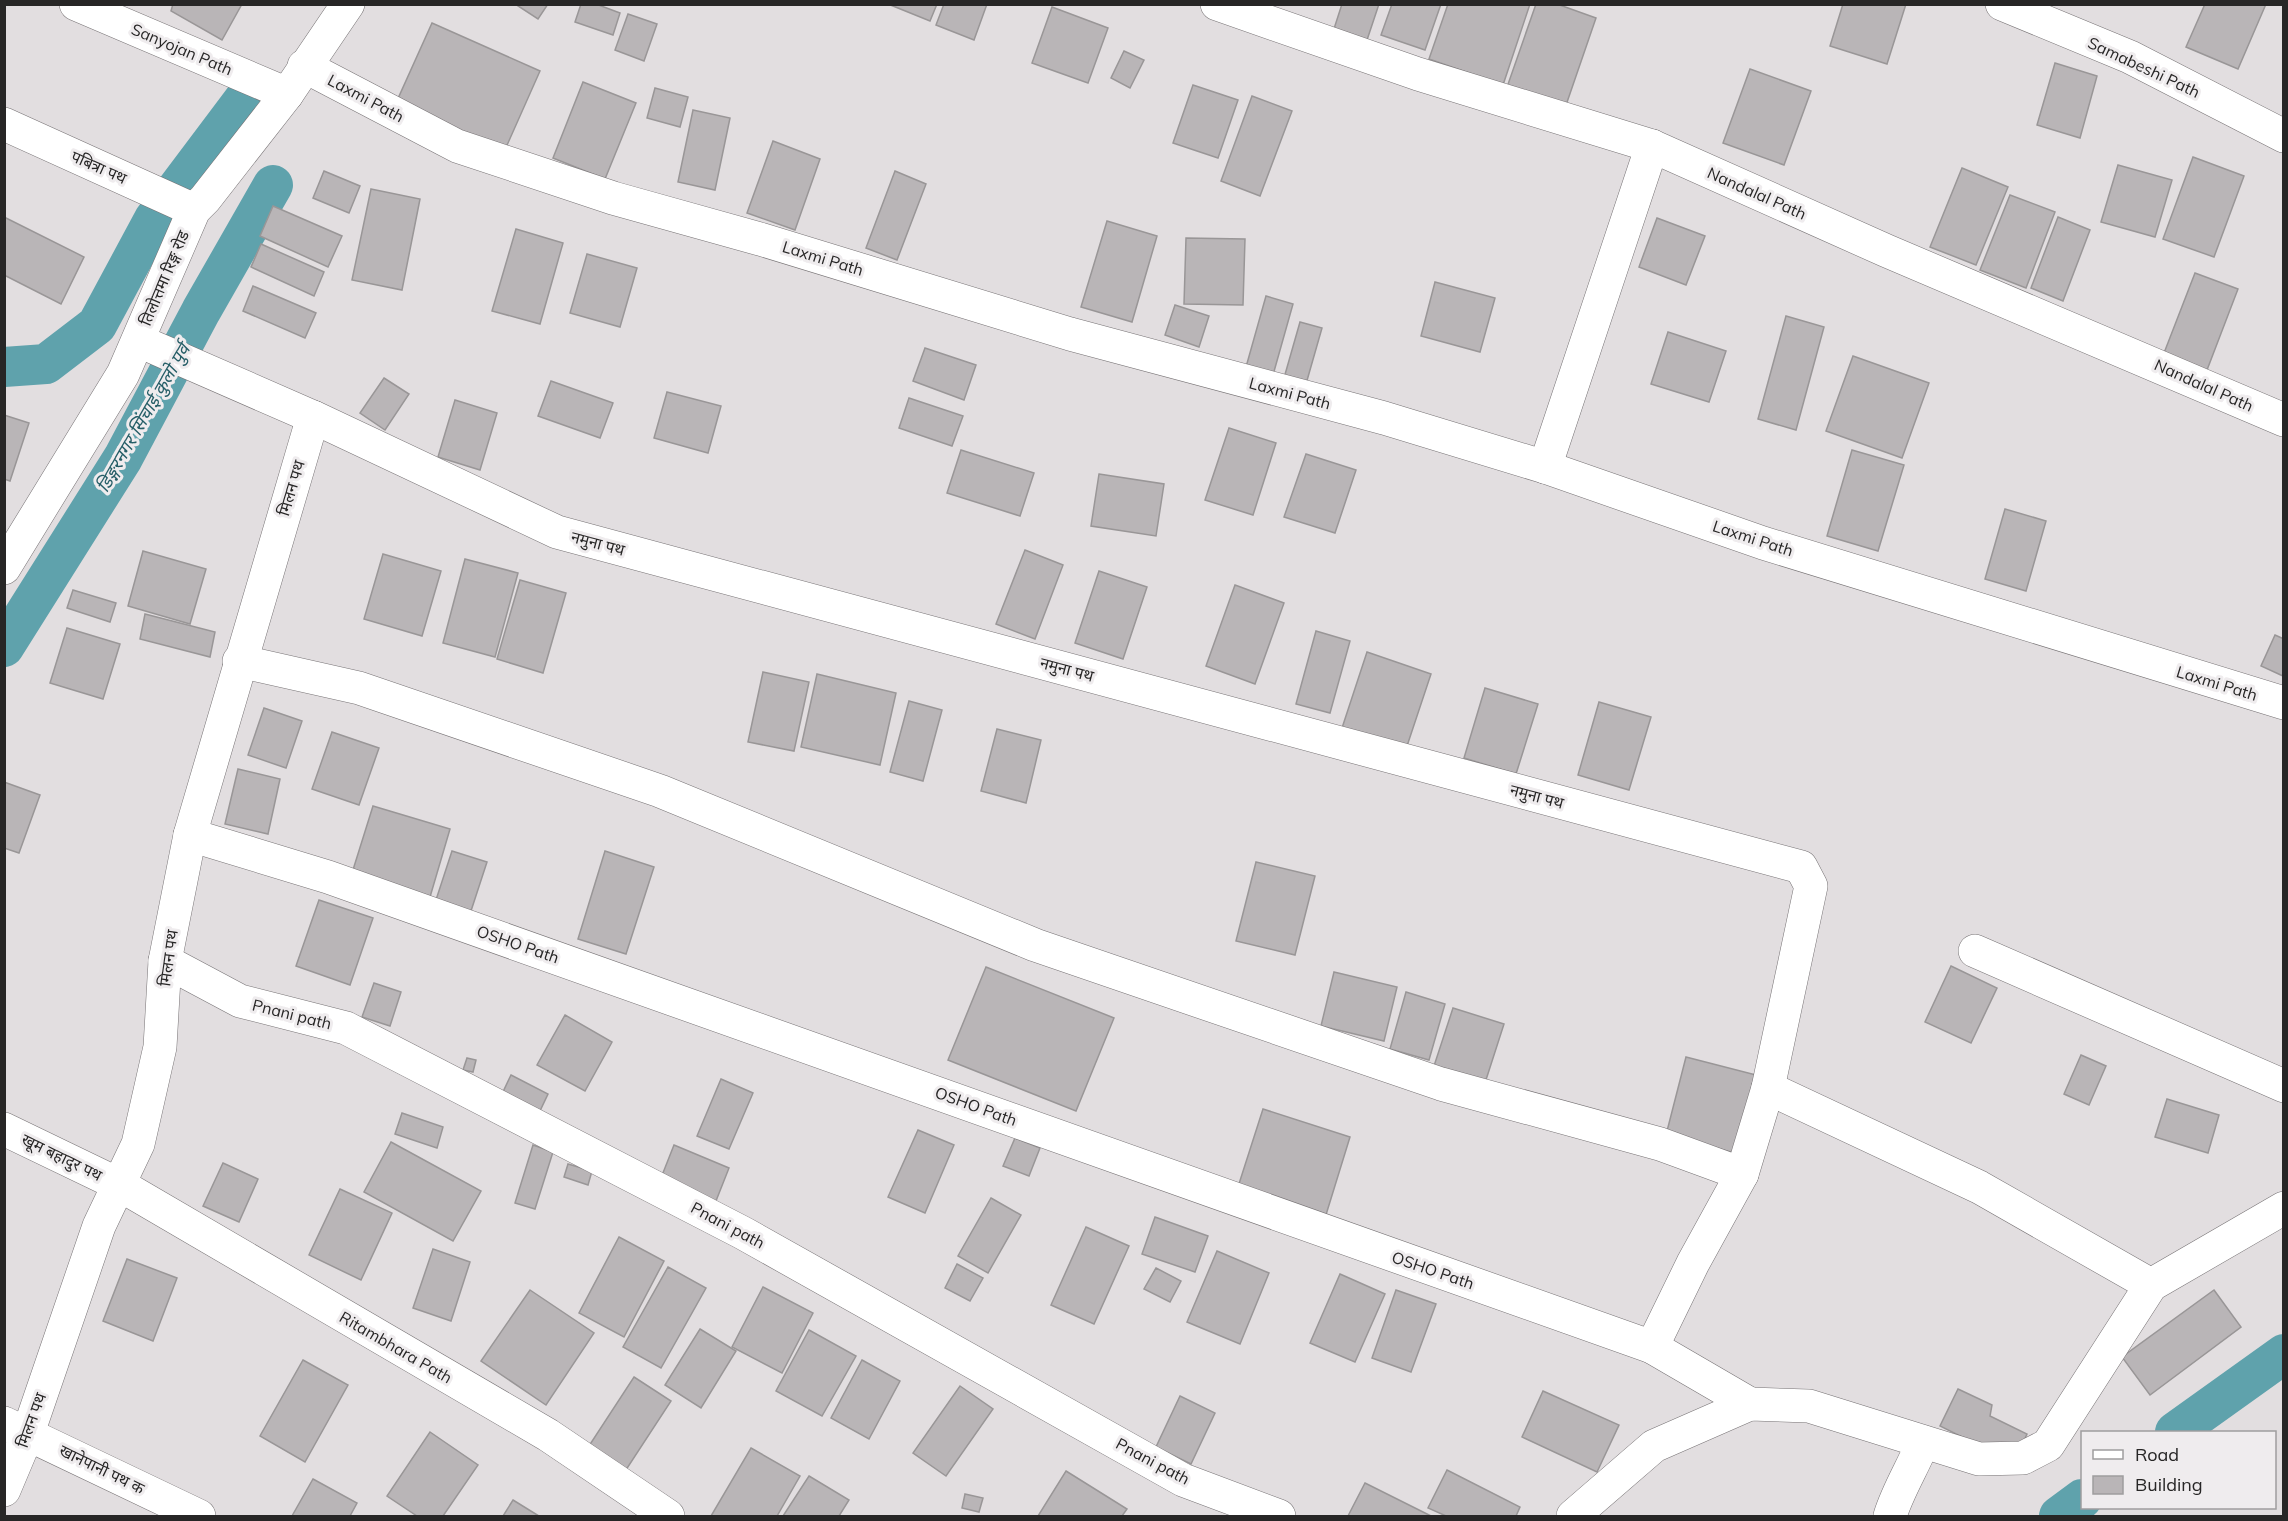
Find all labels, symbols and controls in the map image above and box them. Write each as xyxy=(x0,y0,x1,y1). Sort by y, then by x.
street label: Sanyojan Path xyxy=(128,19,236,79)
street label: Samabeshi Path xyxy=(2085,32,2203,102)
street label: Laxmi Path xyxy=(324,70,408,126)
street label: पबित्रा पथ xyxy=(68,146,131,188)
street label: Nandalal Path xyxy=(1704,162,1810,224)
street label: तिलोत्तमा रिङ्ग रोड xyxy=(135,227,193,329)
street label: Laxmi Path xyxy=(780,236,866,280)
water label: डिङ्गरनगर सिंचाई कुलो पुर्व xyxy=(91,335,197,496)
street label: Nandalal Path xyxy=(2151,354,2257,416)
street label: Laxmi Path xyxy=(1247,373,1333,413)
street label: मिलन पथ xyxy=(273,457,309,518)
street label: Laxmi Path xyxy=(1710,516,1796,560)
street label: नमुना पथ xyxy=(569,526,628,561)
street label: नमुना पथ xyxy=(1038,652,1097,687)
street label: Laxmi Path xyxy=(2174,661,2260,705)
street label: नमुना पथ xyxy=(1508,779,1567,814)
street label: OSHO Path xyxy=(474,921,562,967)
street label: मिलन पथ xyxy=(154,928,182,988)
street label: Pnani path xyxy=(250,995,334,1033)
street label: OSHO Path xyxy=(932,1082,1020,1130)
street label: खूम बहादुर पथ xyxy=(18,1129,106,1186)
street label: Pnani path xyxy=(688,1197,768,1253)
street label: OSHO Path xyxy=(1389,1247,1477,1293)
street label: Ritambhara Path xyxy=(336,1307,456,1387)
street label: मिलन पथ xyxy=(12,1389,50,1450)
legend xyxy=(2081,1431,2276,1509)
street label: Pnani path xyxy=(1113,1433,1193,1489)
street label: खानेपानी पथ क xyxy=(56,1440,149,1499)
text: Road xyxy=(2135,1443,2179,1466)
text: Building xyxy=(2135,1473,2203,1496)

